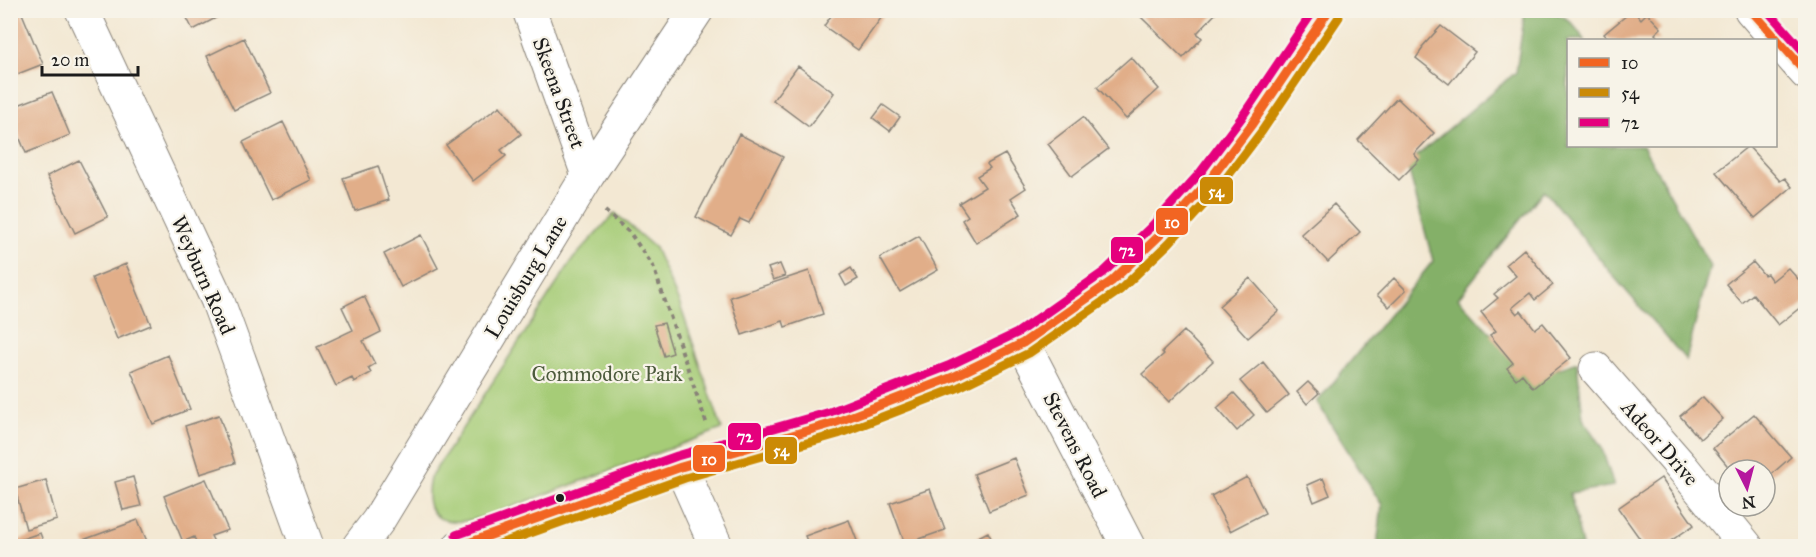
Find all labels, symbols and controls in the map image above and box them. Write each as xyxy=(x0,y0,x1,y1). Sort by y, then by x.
street label: Skeena Street xyxy=(527,34,591,153)
scale bar xyxy=(42,39,138,77)
legend xyxy=(1567,39,1777,147)
text: 20 m xyxy=(51,49,89,71)
text: 10 xyxy=(1621,52,1639,74)
text: 54 xyxy=(1621,82,1640,104)
text: 72 xyxy=(1621,112,1640,134)
line badge: 54 xyxy=(1199,176,1234,205)
text: 54 xyxy=(1208,182,1225,202)
line badge: 10 xyxy=(1155,207,1189,236)
street label: Louisburg Lane xyxy=(479,211,573,343)
street label: Weyburn Road xyxy=(165,212,241,339)
text: 10 xyxy=(1164,213,1180,232)
line badge: 72 xyxy=(1110,236,1144,264)
text: 72 xyxy=(1119,241,1136,260)
park label: Commodore Park xyxy=(531,361,683,387)
street label: Stevens Road xyxy=(1037,388,1113,503)
street label: Adeor Drive xyxy=(1615,394,1704,491)
line badge: 72 xyxy=(727,422,762,451)
text: 72 xyxy=(737,427,754,446)
line badge: 54 xyxy=(764,436,798,465)
text: 54 xyxy=(773,441,790,461)
line badge: 10 xyxy=(692,444,726,473)
text: 10 xyxy=(701,450,717,469)
north arrow xyxy=(1717,458,1777,518)
unlabelled marker xyxy=(554,492,566,504)
text: N xyxy=(1740,492,1756,513)

